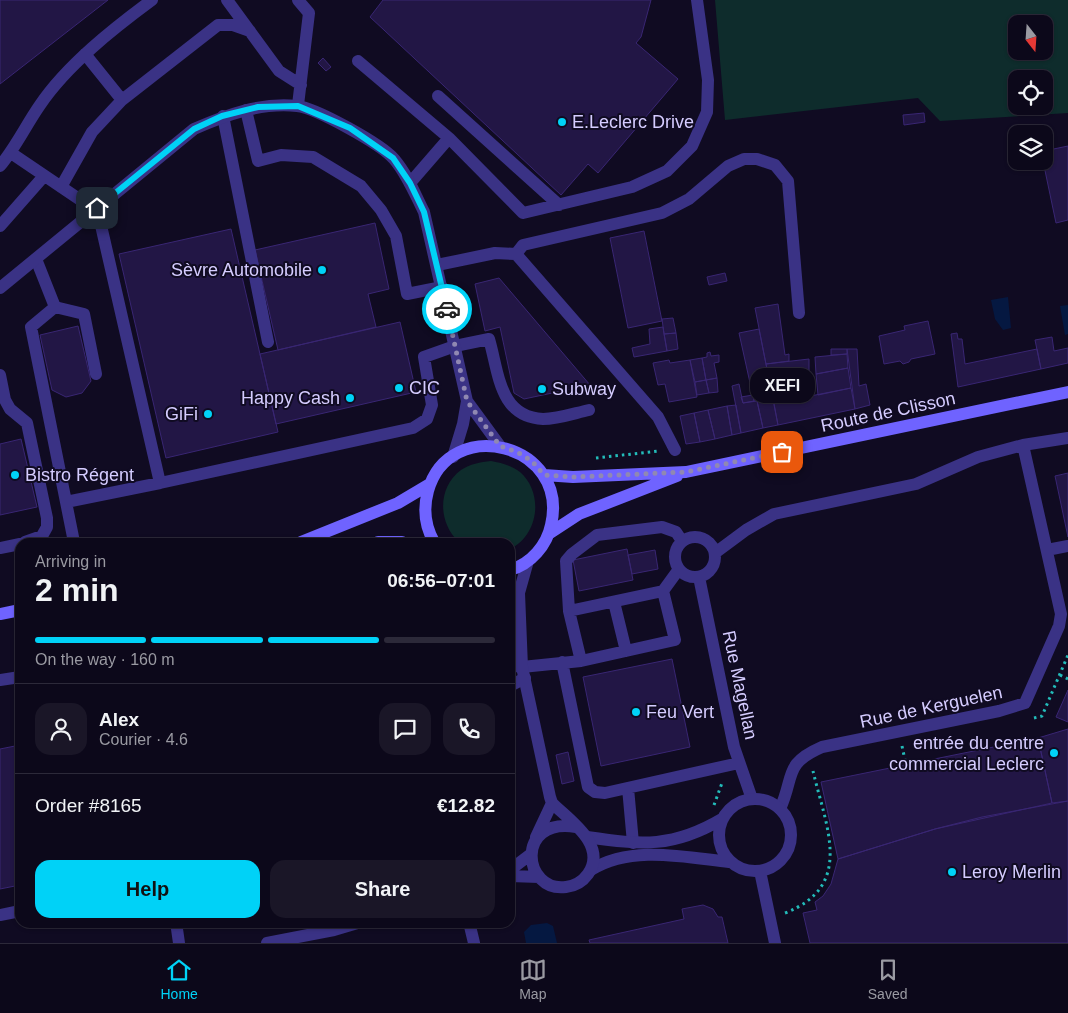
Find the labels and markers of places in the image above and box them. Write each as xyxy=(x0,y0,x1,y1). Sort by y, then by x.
place label: E.Leclerc Drive xyxy=(572,112,694,132)
marker: E.Leclerc Drive xyxy=(556,116,568,128)
pin xyxy=(76,187,118,229)
place label: Sèvre Automobile xyxy=(171,260,312,280)
marker: Sèvre Automobile xyxy=(316,264,328,276)
callout: XEFI xyxy=(750,367,814,402)
place label: CIC xyxy=(409,378,440,398)
place label: Subway xyxy=(552,379,616,399)
marker: CIC xyxy=(393,382,405,394)
marker: Subway xyxy=(536,383,548,395)
place label: Happy Cash xyxy=(241,388,340,408)
marker: Happy Cash xyxy=(344,392,356,404)
place label: GiFi xyxy=(165,404,198,424)
marker: GiFi xyxy=(202,408,214,420)
pin xyxy=(761,431,803,473)
place label: Bistro Régent xyxy=(25,465,134,485)
marker: Bistro Régent xyxy=(9,469,21,481)
place label: Feu Vert xyxy=(646,702,714,722)
marker: Feu Vert xyxy=(630,706,642,718)
place label: entrée du centre commercial Leclerc xyxy=(889,733,1044,774)
marker: entrée du centre commercial Leclerc xyxy=(1048,747,1060,759)
place label: Leroy Merlin xyxy=(962,862,1061,882)
marker: Leroy Merlin xyxy=(946,866,958,878)

